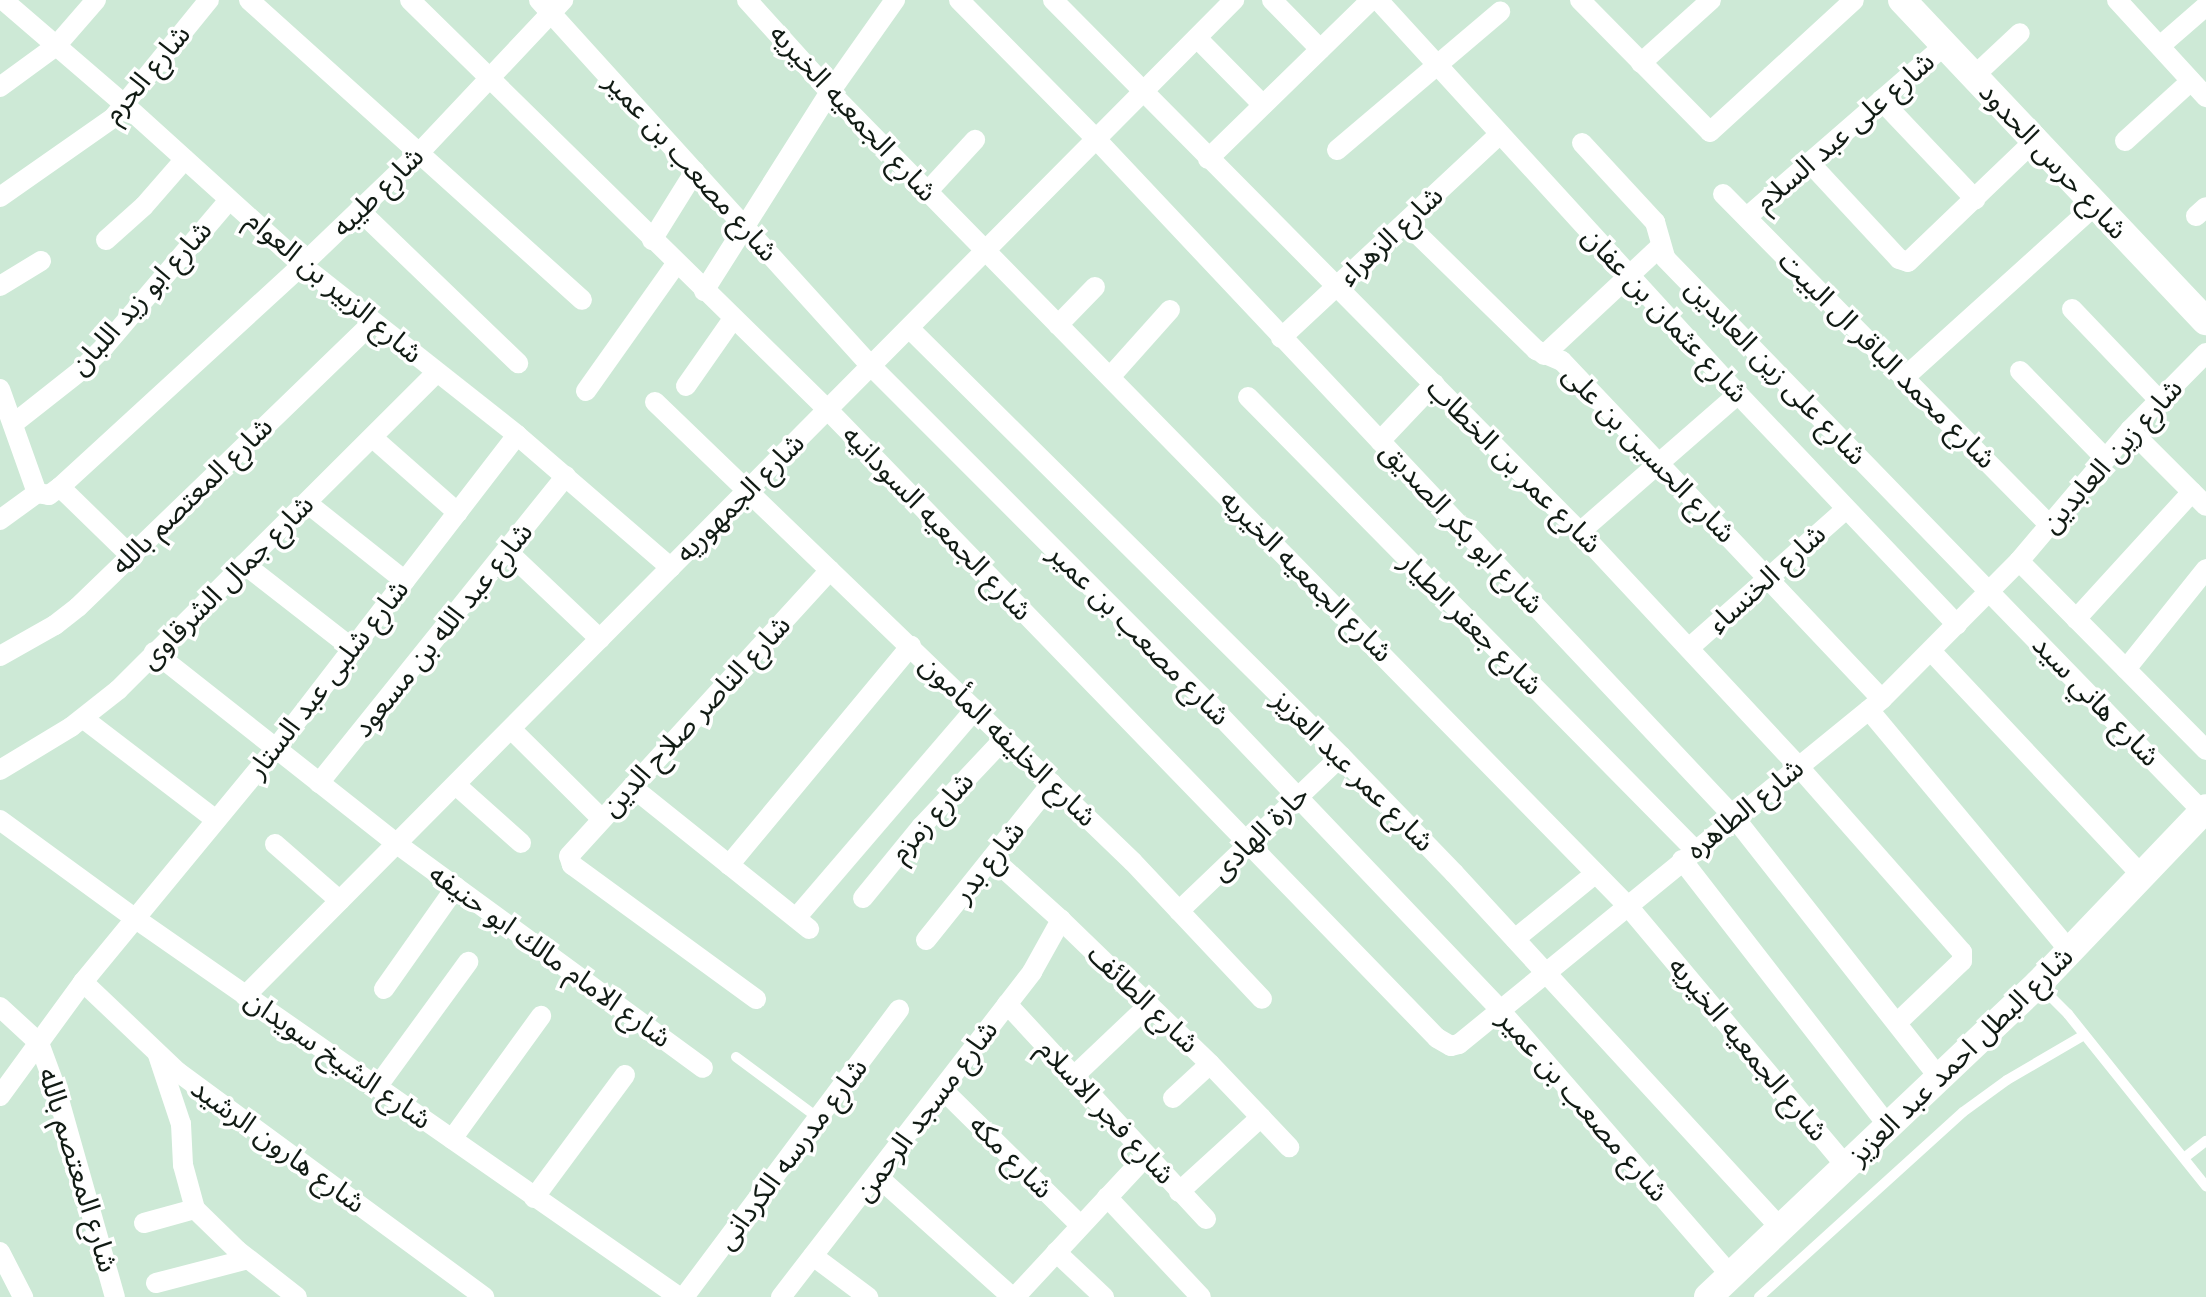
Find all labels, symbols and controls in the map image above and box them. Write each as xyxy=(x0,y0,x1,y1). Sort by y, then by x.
street label: شارع الجمعيه الخيريه xyxy=(762,17,944,209)
street label: شارع الحرم xyxy=(96,18,198,130)
street label: شارع على عبد السلام xyxy=(1748,45,1942,219)
street label: شارع مصعب بن عمير xyxy=(597,65,785,269)
street label: شارع حرس الحدود xyxy=(1972,75,2134,247)
street label: شارع طيبه xyxy=(325,140,431,244)
street label: شارع الزهراء xyxy=(1332,179,1450,293)
street label: شارع الزبير بن العوام xyxy=(239,203,429,371)
street label: شارع ابو زيد اللبان xyxy=(63,214,219,382)
street label: شارع عثمان بن عفان xyxy=(1575,220,1755,410)
street label: شارع محمد الباقر ال البيت xyxy=(1771,244,2003,476)
street label: شارع على زين العابدين xyxy=(1678,272,1874,472)
street label: شارع الحسين بن على xyxy=(1556,358,1742,550)
street label: شارع عمر بن الخطاب xyxy=(1419,371,1609,561)
street label: شارع زين العابدين xyxy=(2034,372,2190,540)
street label: شارع المعتصم بالله xyxy=(104,410,280,582)
street label: شارع الجمعيه السودانيه xyxy=(835,418,1039,628)
street label: شارع الجمهوريه xyxy=(668,426,812,570)
street label: شارع ابو بكر الصديق xyxy=(1374,435,1550,621)
street label: شارع الجمعيه الخيريه xyxy=(1213,483,1399,669)
street label: شارع جمال الشرقاوى xyxy=(133,488,321,676)
street label: شارع عبد الله بن مسعود xyxy=(346,516,540,744)
street label: شارع الخنساء xyxy=(1701,517,1833,641)
street label: شارع مصعب بن عمير xyxy=(1041,537,1237,733)
street label: شارع جعفر الطيار xyxy=(1393,546,1549,702)
street label: شارع شلبى عبد الستار xyxy=(240,573,416,785)
street label: شارع الناصر صلاح الدين xyxy=(594,609,798,823)
street label: شارع هاني سيد xyxy=(2025,629,2167,773)
street label: شارع الخليفه المأمون xyxy=(913,648,1103,834)
street label: شارع عمر عبد العزيز xyxy=(1265,683,1441,859)
street label: شارع الطاهره xyxy=(1680,751,1810,867)
street label: شارع زمزم xyxy=(883,765,981,869)
street label: حارة الهادى xyxy=(1204,778,1316,888)
street label: شارع بدر xyxy=(946,815,1032,909)
street label: شارع الامام مالك ابو حنيفه xyxy=(422,857,678,1055)
street label: شارع الطائف xyxy=(1080,938,1206,1060)
street label: شارع البطل احمد عبد العزيز xyxy=(1842,940,2080,1172)
street label: شارع الجمعيه الخيريه xyxy=(1661,950,1835,1148)
street label: شارع الشيخ سويدان xyxy=(238,983,438,1137)
street label: شارع مصعب بن عمير xyxy=(1491,1003,1675,1209)
street label: شارع مسجد الرحمن xyxy=(847,1014,1005,1208)
street label: شارع فجر الاسلام xyxy=(1030,1032,1182,1192)
street label: شارع مدرسه الكردانى xyxy=(709,1052,875,1256)
street label: شارع المعتصم بالله xyxy=(31,1064,125,1276)
street label: شارع هارون الرشيد xyxy=(184,1072,372,1220)
street label: شارع مكه xyxy=(962,1108,1060,1206)

